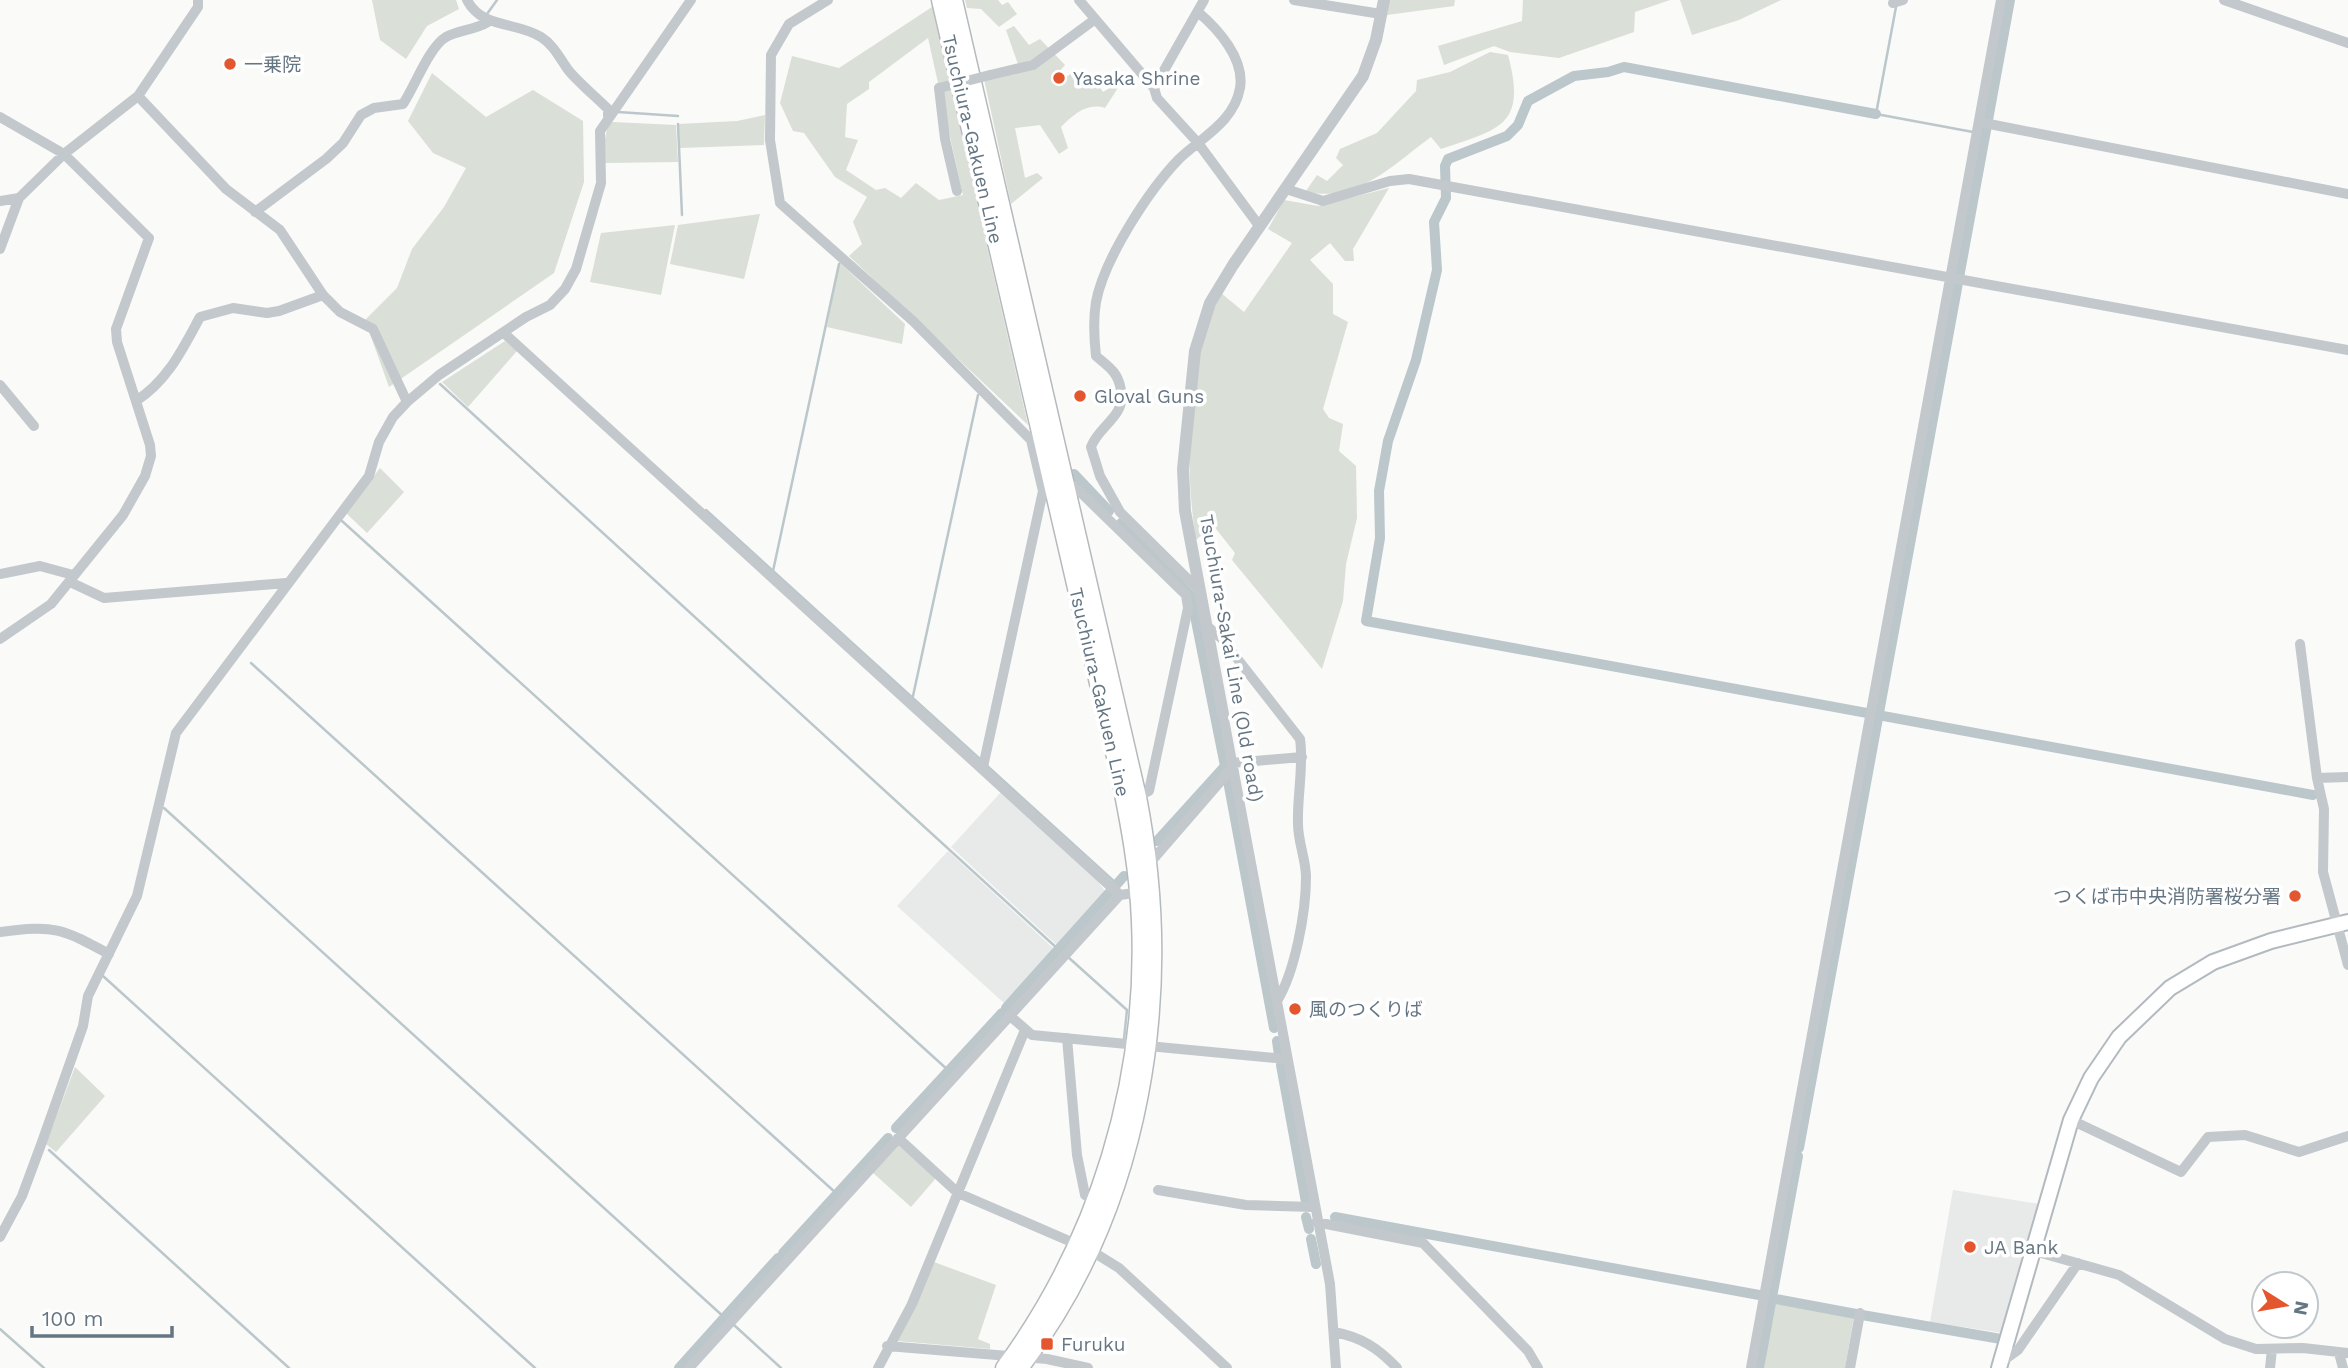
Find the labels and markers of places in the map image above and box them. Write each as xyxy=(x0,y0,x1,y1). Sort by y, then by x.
place label: 一乗院 xyxy=(244,53,301,76)
marker: 一乗院 xyxy=(222,56,238,72)
place label: Yasaka Shrine xyxy=(1073,67,1201,90)
marker: Yasaka Shrine xyxy=(1051,70,1067,86)
place label: Gloval Guns xyxy=(1094,385,1204,408)
marker: Gloval Guns xyxy=(1072,388,1088,404)
place label: つくば市中央消防署桜分署 xyxy=(2053,885,2281,908)
marker: つくば市中央消防署桜分署 xyxy=(2287,888,2303,904)
place label: 風のつくりば xyxy=(1309,998,1423,1021)
marker: 風のつくりば xyxy=(1287,1001,1303,1017)
place label: JA Bank xyxy=(1984,1236,2058,1259)
marker: JA Bank xyxy=(1962,1239,1978,1255)
place label: Furuku xyxy=(1061,1333,1126,1356)
marker: Furuku xyxy=(1039,1336,1055,1352)

